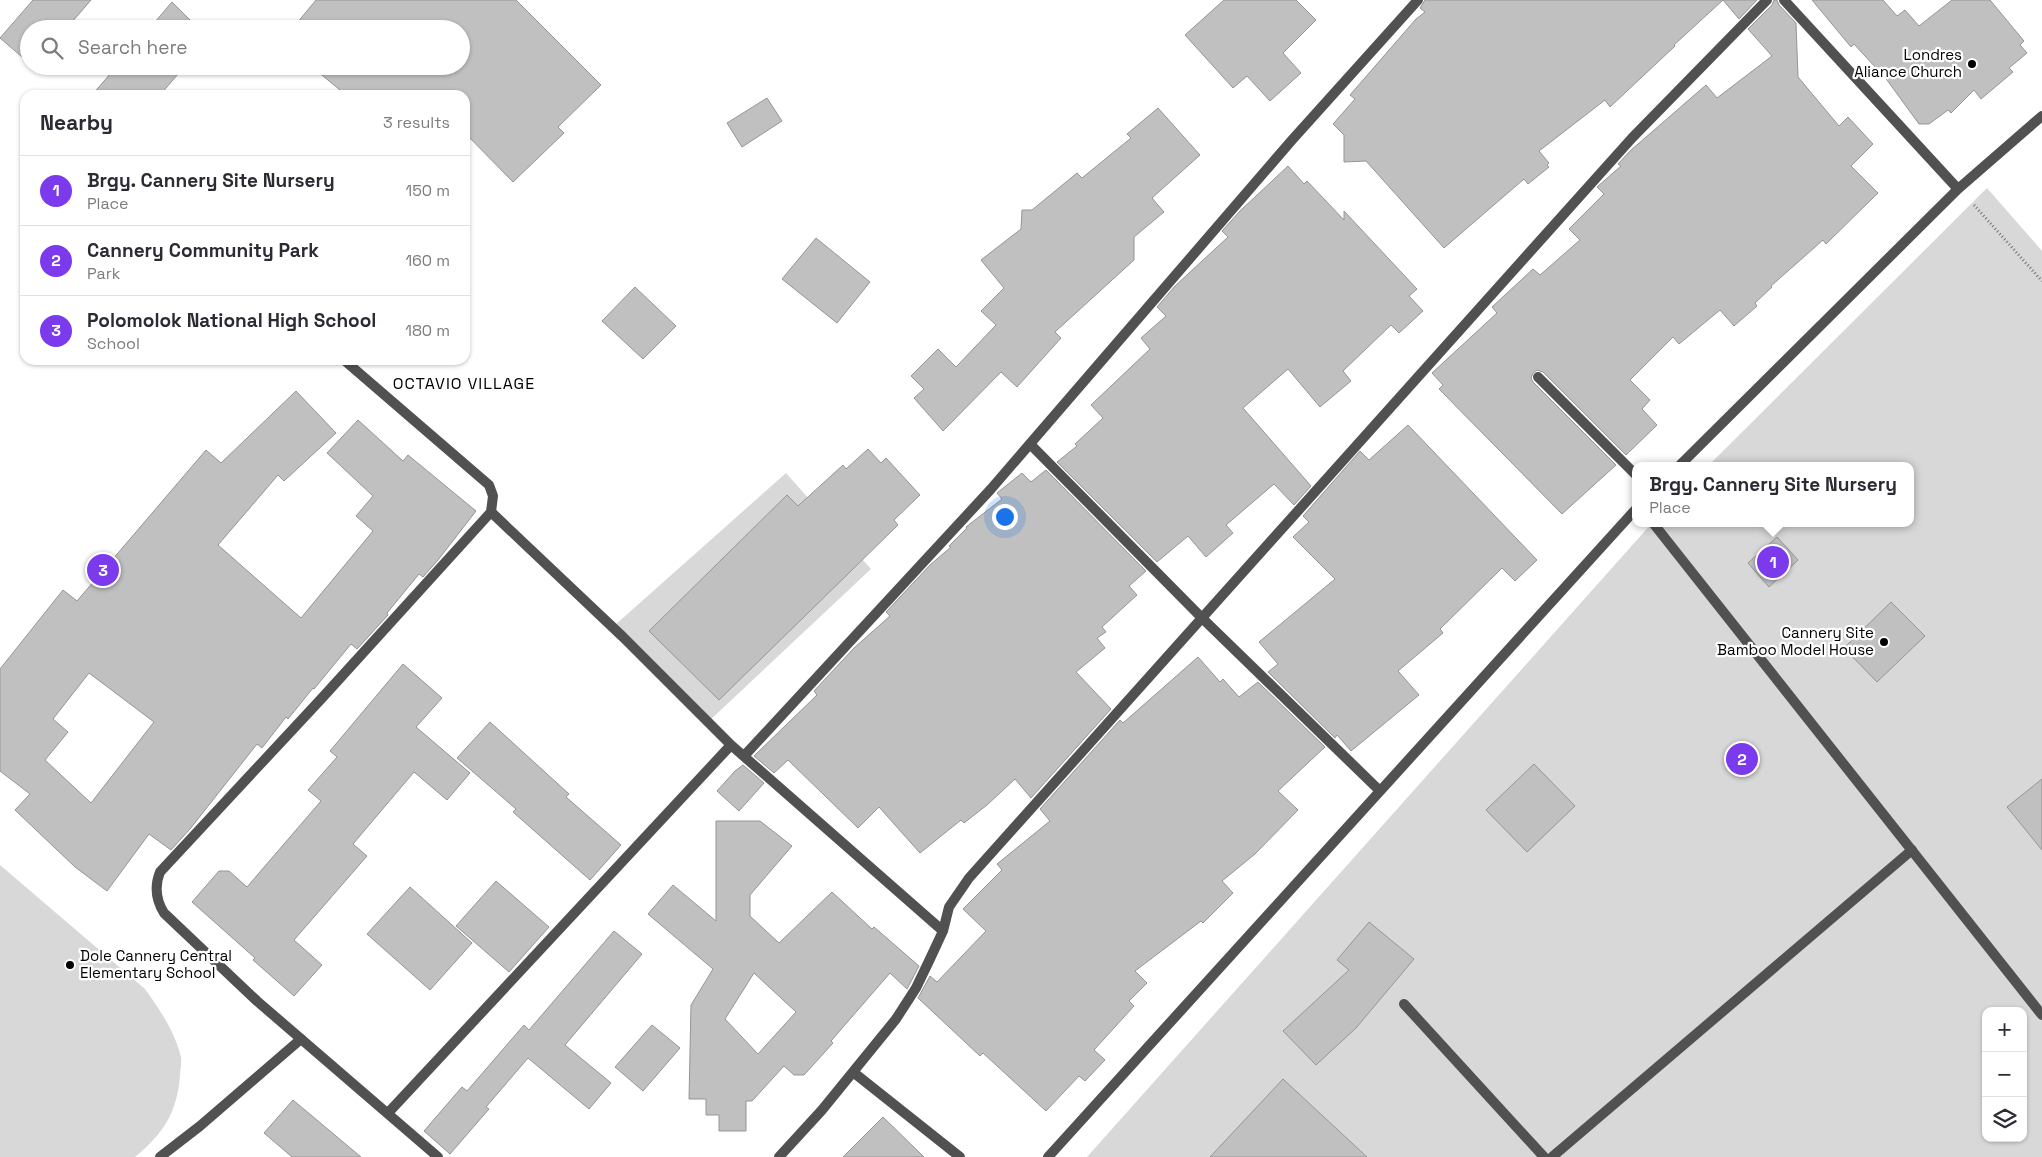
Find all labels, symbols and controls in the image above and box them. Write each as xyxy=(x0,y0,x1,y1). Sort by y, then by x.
search box xyxy=(20,20,470,75)
icon: search xyxy=(38,34,66,62)
text: Search here xyxy=(78,35,188,60)
place label: Londres Aliance Church xyxy=(1854,45,1962,81)
marker: Londres Aliance Church xyxy=(1966,58,1978,70)
text: Nearby xyxy=(40,109,113,136)
text: 3 results xyxy=(383,112,450,133)
text: Brgy. Cannery Site Nursery xyxy=(87,168,335,193)
text: 1 xyxy=(52,180,60,201)
text: 150 m xyxy=(406,180,450,201)
text: Place xyxy=(87,193,129,214)
text: Cannery Community Park xyxy=(87,238,319,263)
text: 2 xyxy=(51,250,61,271)
text: 160 m xyxy=(405,250,450,271)
text: Park xyxy=(87,263,120,284)
text: Polomolok National High School xyxy=(87,308,376,333)
text: 3 xyxy=(51,320,61,341)
text: 180 m xyxy=(405,320,450,341)
text: School xyxy=(87,333,140,354)
district label: OCTAVIO VILLAGE xyxy=(393,373,535,394)
popup xyxy=(1632,462,1914,527)
text: Brgy. Cannery Site Nursery xyxy=(1649,472,1897,497)
text: Place xyxy=(1649,497,1691,518)
your location xyxy=(992,504,1018,530)
pin: 1 xyxy=(1757,543,1789,581)
pin: 3 xyxy=(87,551,119,589)
place label: Cannery Site Bamboo Model House xyxy=(1717,623,1874,659)
marker: Cannery Site Bamboo Model House xyxy=(1878,636,1890,648)
pin: 2 xyxy=(1726,740,1758,778)
place label: Dole Cannery Central Elementary School xyxy=(80,946,232,982)
marker: Dole Cannery Central Elementary School xyxy=(64,959,76,971)
map controls xyxy=(1982,1007,2027,1142)
button: + xyxy=(1982,1007,2027,1052)
button: − xyxy=(1982,1052,2027,1097)
button: layers xyxy=(1982,1097,2027,1142)

